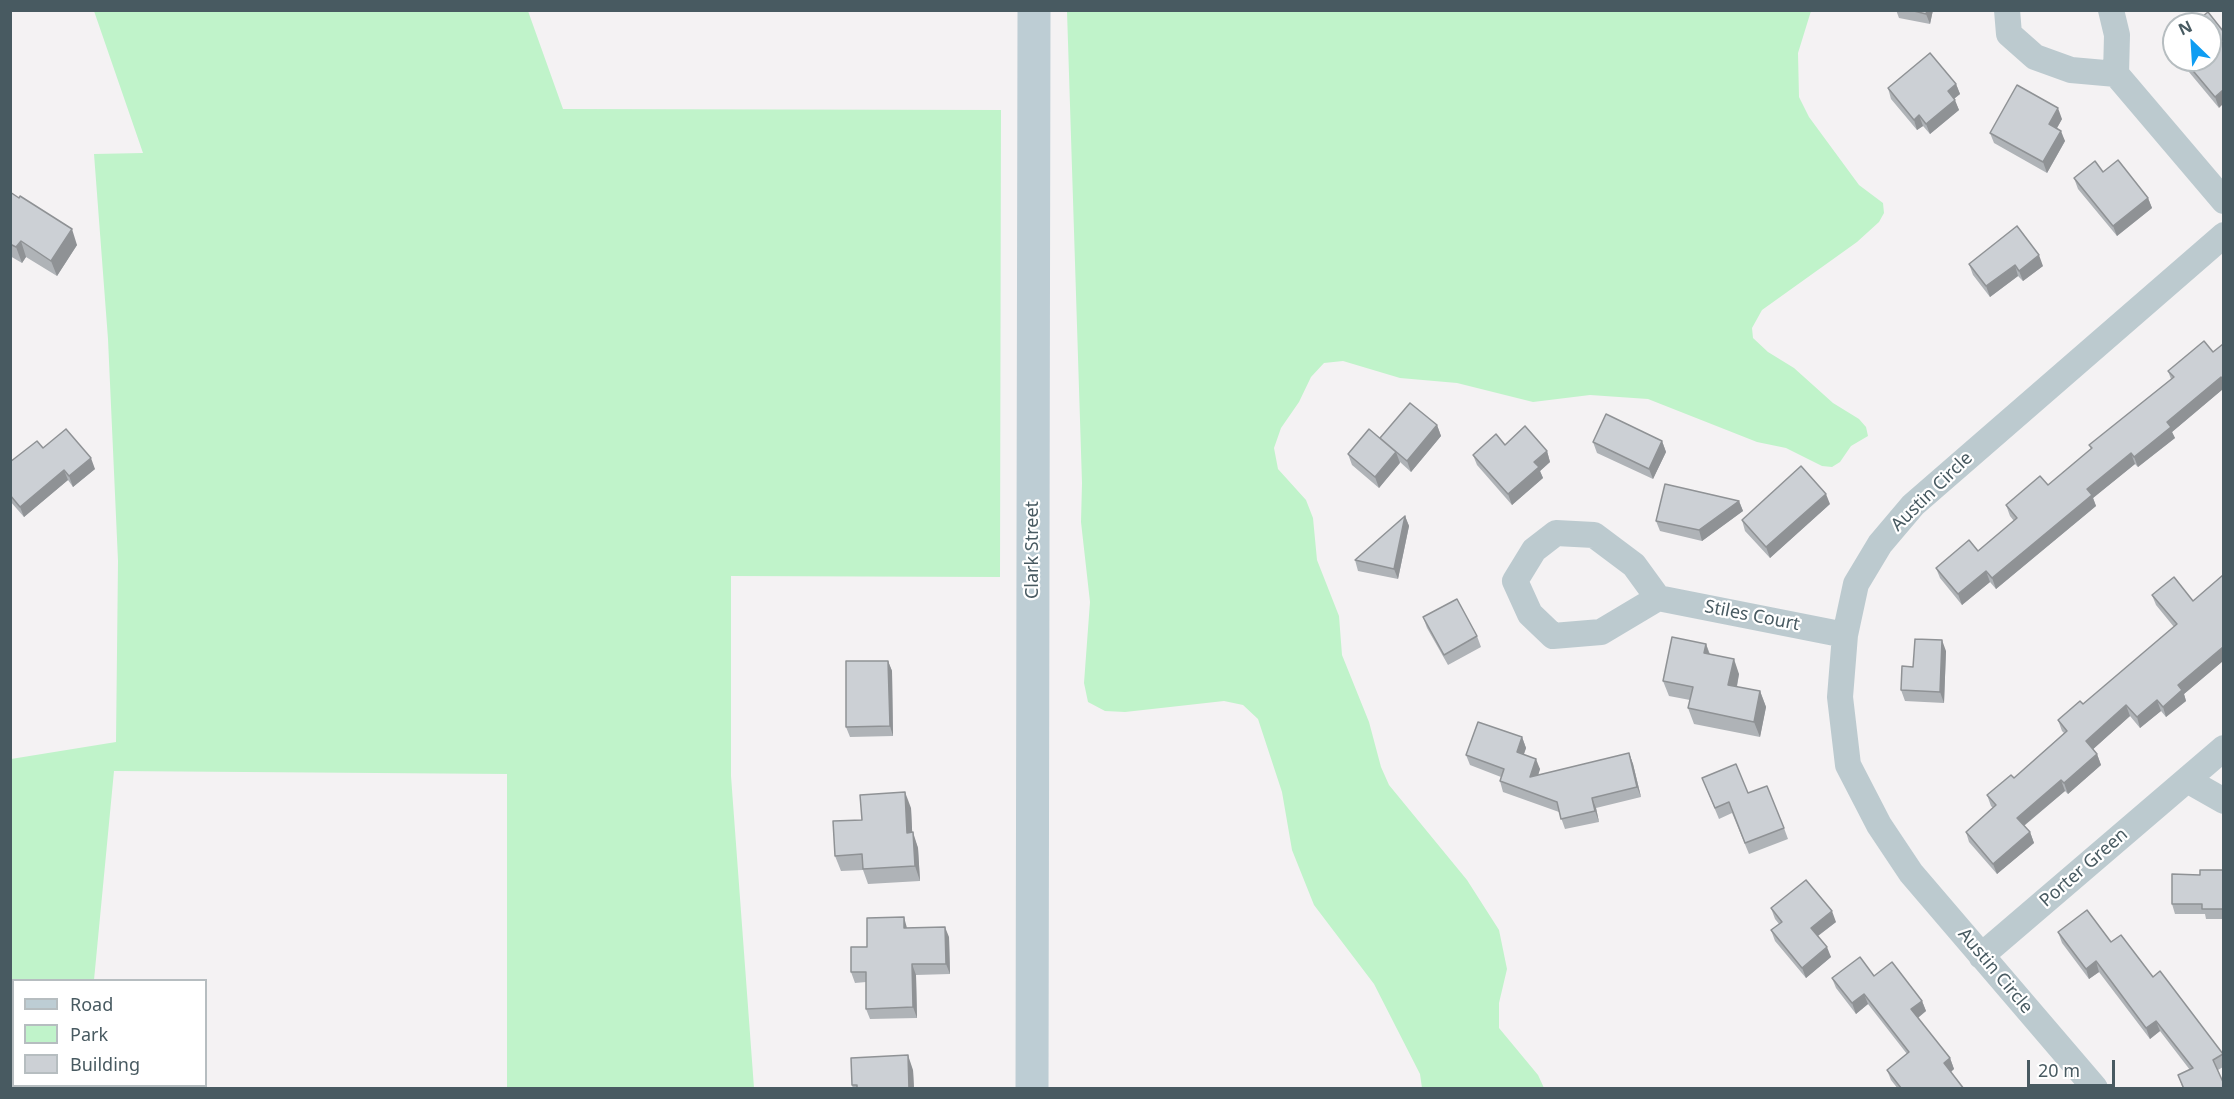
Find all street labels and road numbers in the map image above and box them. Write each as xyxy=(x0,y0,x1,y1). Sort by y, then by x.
street label: Austin Circle xyxy=(1887,448,1977,536)
street label: Clark Street xyxy=(1022,501,1044,599)
street label: Stiles Court xyxy=(1703,596,1801,636)
street label: Porter Green xyxy=(2036,824,2132,912)
street label: Austin Circle xyxy=(1953,924,2037,1018)

